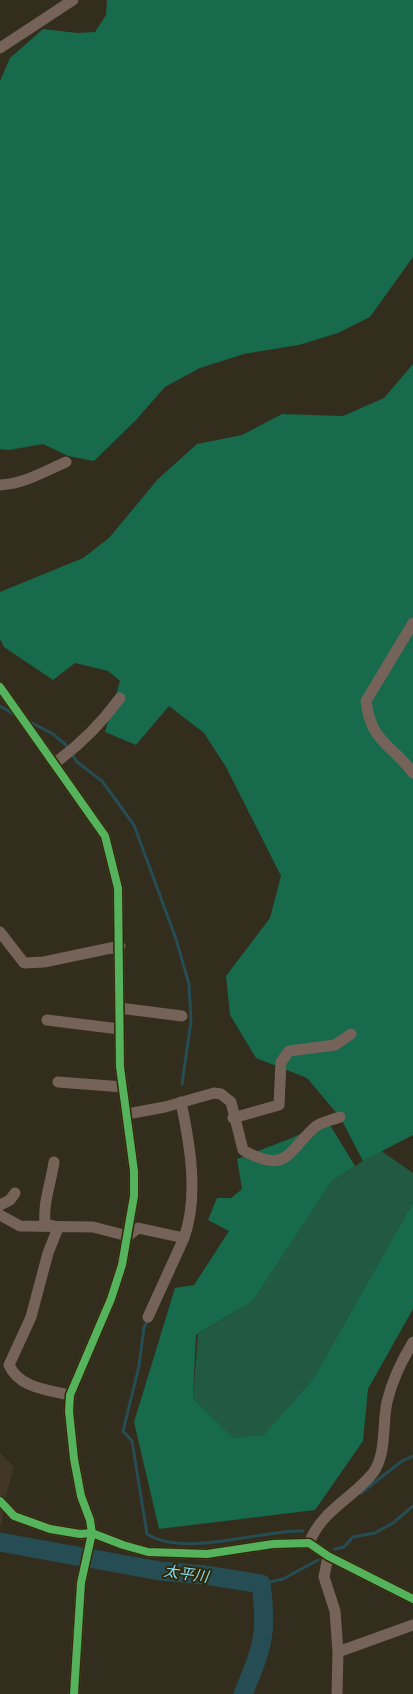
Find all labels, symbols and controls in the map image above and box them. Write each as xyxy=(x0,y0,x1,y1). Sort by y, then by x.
water label: 太平川 xyxy=(162,1559,212,1588)

